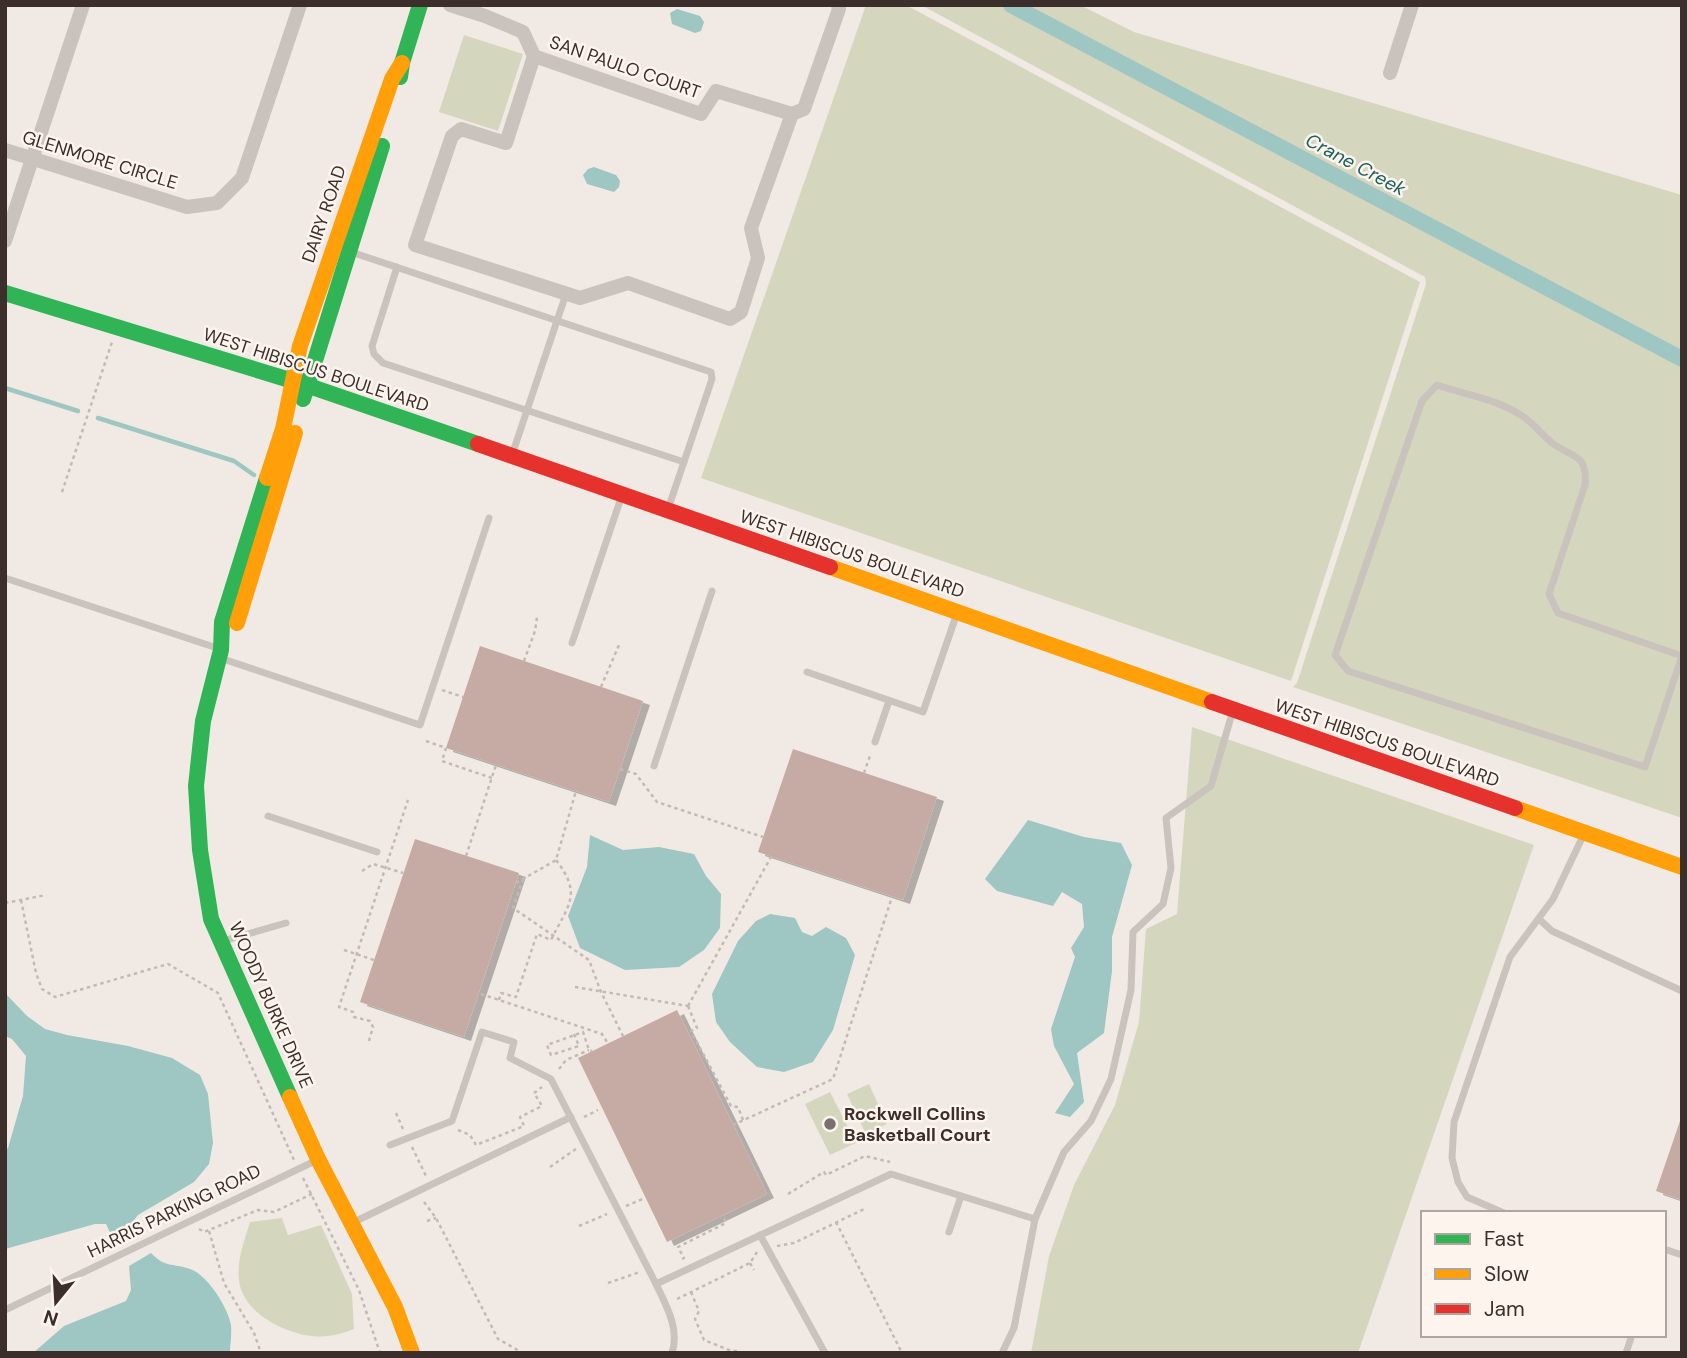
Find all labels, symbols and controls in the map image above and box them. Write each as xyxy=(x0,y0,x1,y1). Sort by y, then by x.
street label: SAN PAULO COURT xyxy=(546,30,704,104)
street label: GLENMORE CIRCLE xyxy=(20,125,180,195)
water label: Crane Creek xyxy=(1301,128,1410,201)
street label: DAIRY ROAD xyxy=(296,162,352,266)
street label: WEST HIBISCUS BOULEVARD xyxy=(200,322,432,418)
street label: WEST HIBISCUS BOULEVARD xyxy=(736,504,968,604)
street label: WEST HIBISCUS BOULEVARD xyxy=(1271,693,1503,793)
street label: WOODY BURKE DRIVE xyxy=(223,918,319,1092)
place label: Rockwell Collins Basketball Court xyxy=(844,1102,990,1147)
marker: Rockwell Collins Basketball Court xyxy=(822,1116,838,1132)
street label: HARRIS PARKING ROAD xyxy=(83,1159,265,1263)
legend xyxy=(1421,1211,1666,1337)
text: Fast xyxy=(1484,1225,1524,1253)
text: Slow xyxy=(1484,1260,1529,1288)
north arrow xyxy=(21,1267,91,1337)
text: Jam xyxy=(1484,1295,1525,1323)
text: N xyxy=(40,1304,61,1332)

